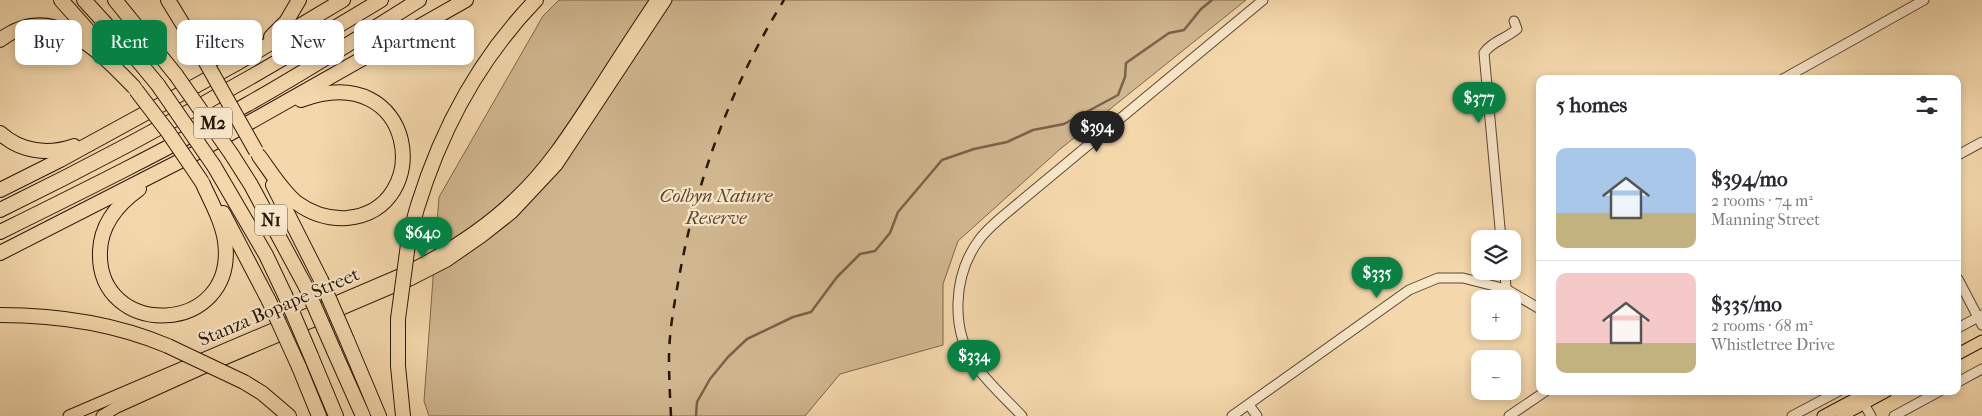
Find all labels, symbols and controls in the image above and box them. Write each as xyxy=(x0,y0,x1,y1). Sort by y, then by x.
chip: Buy xyxy=(15,20,82,65)
chip: Rent xyxy=(92,20,167,65)
chip: Filters xyxy=(177,20,262,65)
chip: New xyxy=(272,20,344,65)
chip: Apartment xyxy=(354,20,474,65)
pin: $377 xyxy=(1449,82,1509,124)
text: $377 xyxy=(1464,88,1494,107)
icon: filters xyxy=(1913,91,1941,119)
text: 5 homes xyxy=(1556,93,1627,117)
road number: M2 xyxy=(194,108,232,138)
pin: $394 xyxy=(1067,110,1127,153)
text: $394 xyxy=(1080,117,1114,136)
text: $394/mo xyxy=(1711,167,1788,191)
icon: home xyxy=(1596,168,1656,228)
park label: Colbyn Nature Reserve xyxy=(660,185,774,229)
text: 2 rooms · 74 m² xyxy=(1711,191,1813,210)
road number: N1 xyxy=(255,204,287,236)
text: Manning Street xyxy=(1711,210,1820,229)
pin: $640 xyxy=(393,216,453,259)
text: $640 xyxy=(405,223,441,242)
map controls xyxy=(1471,230,1521,400)
button: layers xyxy=(1471,230,1521,280)
pin: $335 xyxy=(1347,256,1407,299)
street label: Stanza Bopape Street xyxy=(195,263,363,351)
text: $335 xyxy=(1363,263,1391,282)
button: + xyxy=(1471,290,1521,340)
text: $335/mo xyxy=(1711,292,1782,316)
icon: home xyxy=(1596,293,1656,353)
text: 2 rooms · 68 m² xyxy=(1711,316,1813,335)
text: Whistletree Drive xyxy=(1711,335,1835,354)
pin: $334 xyxy=(944,340,1004,382)
text: $334 xyxy=(958,346,990,365)
button: − xyxy=(1471,350,1521,400)

